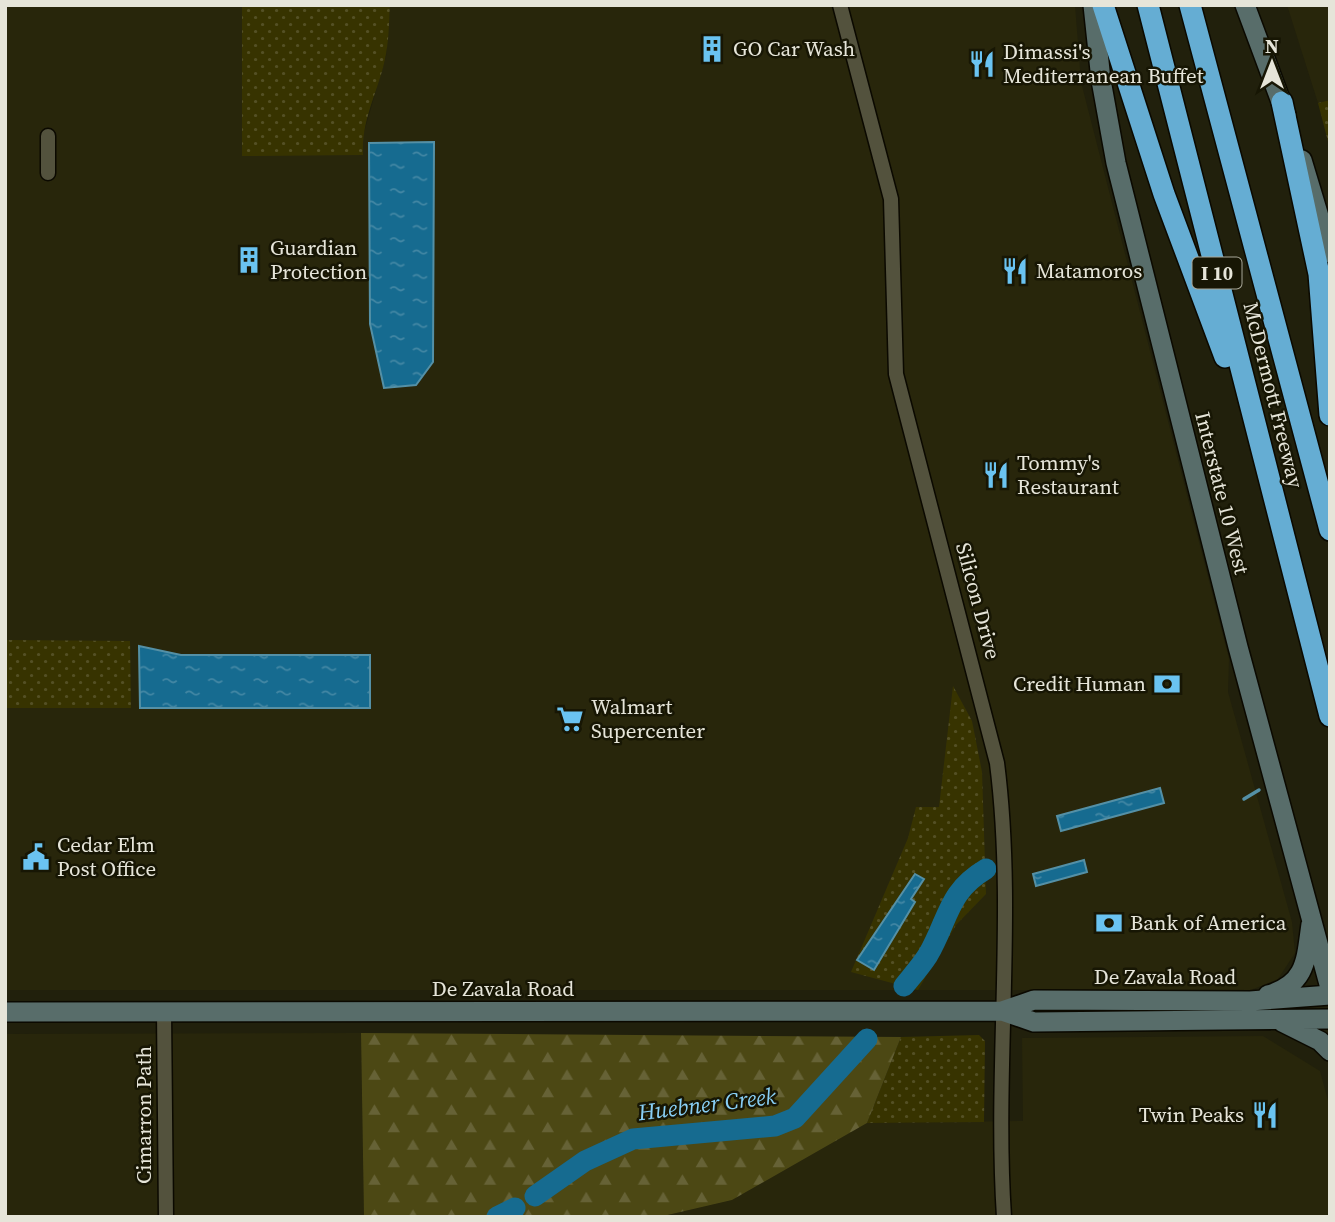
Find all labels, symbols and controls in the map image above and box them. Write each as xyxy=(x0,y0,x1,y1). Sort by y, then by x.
north arrow xyxy=(1237,28,1307,98)
text: N xyxy=(1265,33,1279,59)
building icon: GO Car Wash xyxy=(697,34,727,64)
place label: GO Car Wash xyxy=(733,34,855,63)
place label: Dimassi's Mediterranean Buffet xyxy=(1003,37,1204,90)
restaurant icon: Dimassi's Mediterranean Buffet xyxy=(967,49,997,79)
place label: Guardian Protection xyxy=(270,233,368,286)
building icon: Guardian Protection xyxy=(234,245,264,275)
restaurant icon: Matamoros xyxy=(1000,256,1030,286)
place label: Matamoros xyxy=(1036,256,1142,285)
road number: I 10 xyxy=(1192,258,1242,288)
street label: McDermott Freeway xyxy=(1236,299,1311,491)
street label: Interstate 10 West xyxy=(1188,409,1257,577)
place label: Tommy's Restaurant xyxy=(1017,448,1119,501)
restaurant icon: Tommy's Restaurant xyxy=(981,460,1011,490)
street label: Silicon Drive xyxy=(949,539,1008,662)
place label: Credit Human xyxy=(1013,669,1146,698)
bank icon: Credit Human xyxy=(1152,669,1182,699)
place label: Walmart Supercenter xyxy=(591,692,705,745)
supermarket icon: Walmart Supercenter xyxy=(555,704,585,734)
place label: Cedar Elm Post Office xyxy=(57,830,156,883)
public building icon: Cedar Elm Post Office xyxy=(21,842,51,872)
bank icon: Bank of America xyxy=(1094,908,1124,938)
place label: Bank of America xyxy=(1130,908,1287,937)
street label: De Zavala Road xyxy=(1094,962,1236,991)
street label: De Zavala Road xyxy=(432,974,574,1003)
street label: Cimarron Path xyxy=(129,1046,158,1184)
water label: Huebner Creek xyxy=(635,1080,778,1128)
place label: Twin Peaks xyxy=(1139,1100,1244,1129)
restaurant icon: Twin Peaks xyxy=(1250,1100,1280,1130)

